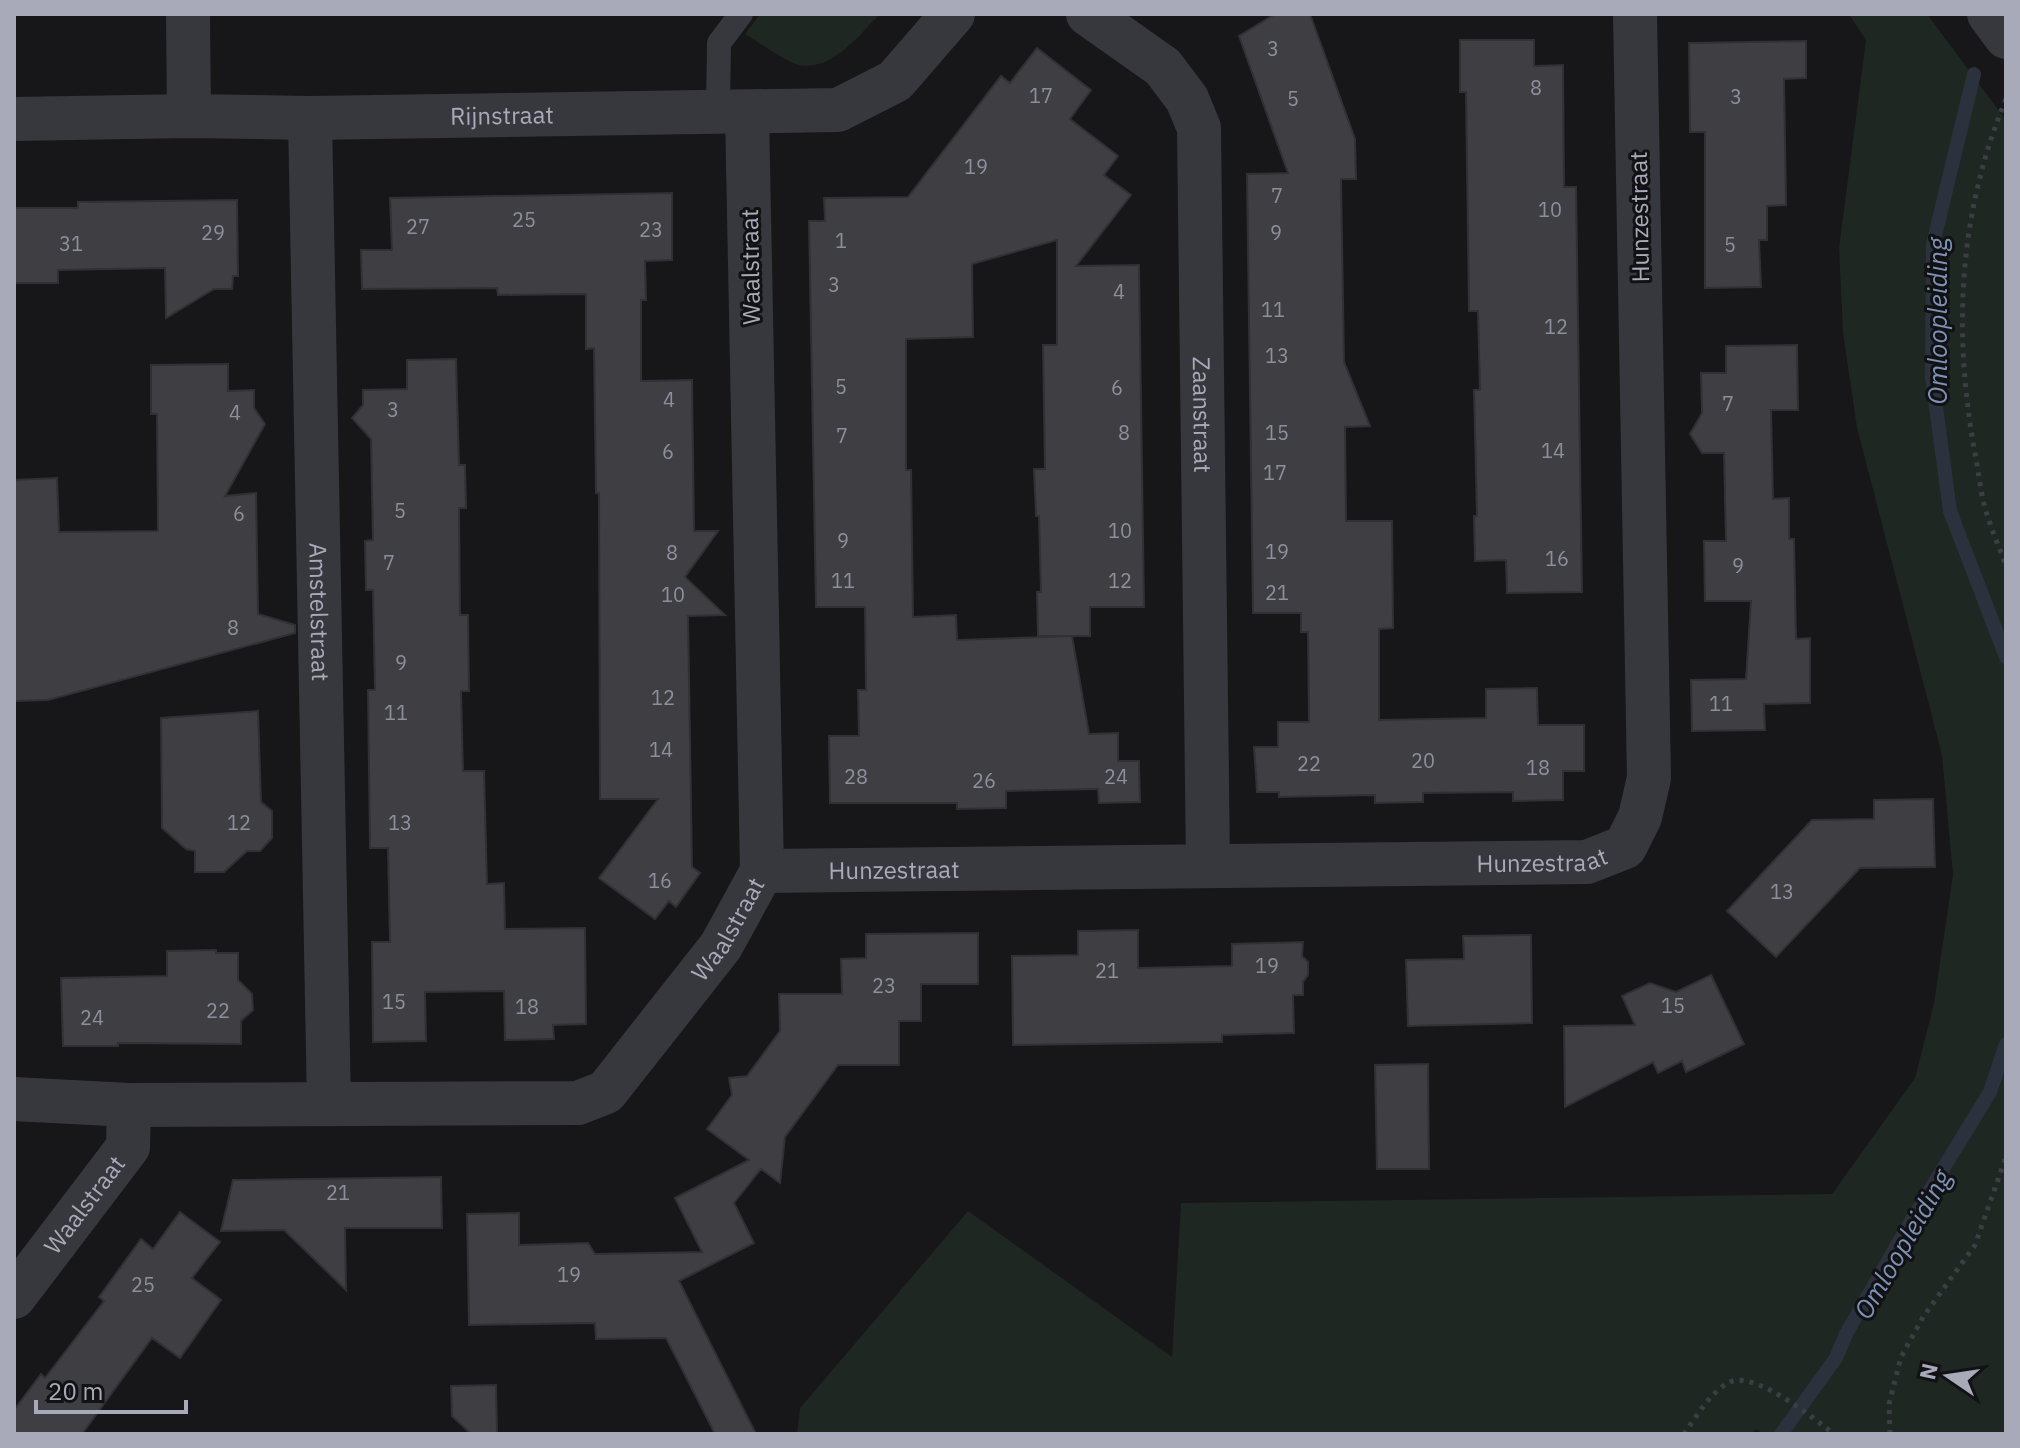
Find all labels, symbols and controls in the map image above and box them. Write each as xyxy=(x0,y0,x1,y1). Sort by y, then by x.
house number: 3 xyxy=(1267,35,1279,62)
house number: 8 xyxy=(1530,74,1542,101)
house number: 17 xyxy=(1029,82,1053,109)
house number: 3 xyxy=(1730,83,1742,110)
house number: 5 xyxy=(1287,85,1299,112)
street label: Rijnstraat xyxy=(450,98,554,132)
street label: Hunzestraat xyxy=(1622,151,1656,283)
house number: 19 xyxy=(964,153,988,180)
house number: 7 xyxy=(1271,182,1283,209)
house number: 10 xyxy=(1538,196,1562,223)
house number: 25 xyxy=(512,206,536,233)
street label: Waalstraat xyxy=(733,209,767,325)
house number: 27 xyxy=(406,213,430,240)
house number: 23 xyxy=(639,216,663,243)
house number: 29 xyxy=(201,219,225,246)
house number: 9 xyxy=(1270,219,1282,246)
house number: 1 xyxy=(835,227,847,254)
house number: 31 xyxy=(59,230,83,257)
house number: 5 xyxy=(1724,231,1736,258)
water label: Omloopleiding xyxy=(1920,236,1954,404)
house number: 3 xyxy=(828,271,840,298)
house number: 4 xyxy=(1113,278,1125,305)
house number: 11 xyxy=(1261,296,1285,323)
house number: 12 xyxy=(1544,313,1568,340)
house number: 13 xyxy=(1265,342,1289,369)
street label: Zaanstraat xyxy=(1186,357,1219,473)
house number: 5 xyxy=(835,373,847,400)
house number: 6 xyxy=(1111,374,1123,401)
house number: 4 xyxy=(663,386,675,413)
house number: 7 xyxy=(1722,390,1734,417)
house number: 3 xyxy=(387,396,399,423)
house number: 4 xyxy=(229,399,241,426)
house number: 8 xyxy=(1118,419,1130,446)
house number: 15 xyxy=(1265,419,1289,446)
house number: 7 xyxy=(836,422,848,449)
house number: 14 xyxy=(1541,437,1565,464)
house number: 6 xyxy=(662,438,674,465)
house number: 17 xyxy=(1263,459,1287,486)
house number: 5 xyxy=(394,497,406,524)
house number: 6 xyxy=(233,500,245,527)
house number: 10 xyxy=(1108,517,1132,544)
house number: 9 xyxy=(837,527,849,554)
house number: 19 xyxy=(1265,538,1289,565)
house number: 8 xyxy=(666,539,678,566)
street label: Amstelstraat xyxy=(302,542,337,682)
house number: 16 xyxy=(1545,545,1569,572)
house number: 7 xyxy=(383,549,395,576)
house number: 9 xyxy=(1732,552,1744,579)
house number: 11 xyxy=(831,567,855,594)
house number: 12 xyxy=(1108,567,1132,594)
house number: 21 xyxy=(1265,579,1289,606)
house number: 10 xyxy=(661,581,685,608)
house number: 8 xyxy=(227,614,239,641)
house number: 9 xyxy=(395,649,407,676)
house number: 12 xyxy=(651,684,675,711)
house number: 11 xyxy=(1709,690,1733,717)
house number: 11 xyxy=(384,699,408,726)
house number: 14 xyxy=(649,736,673,763)
house number: 20 xyxy=(1411,747,1435,774)
house number: 22 xyxy=(1297,750,1321,777)
house number: 18 xyxy=(1526,754,1550,781)
house number: 28 xyxy=(844,763,868,790)
house number: 24 xyxy=(1104,763,1128,790)
house number: 26 xyxy=(972,767,996,794)
house number: 12 xyxy=(227,809,251,836)
house number: 13 xyxy=(388,809,412,836)
street label: Hunzestraat xyxy=(1476,840,1612,879)
street label: Hunzestraat xyxy=(828,853,960,886)
house number: 16 xyxy=(648,867,672,894)
street label: Waalstraat xyxy=(684,872,771,987)
house number: 13 xyxy=(1770,878,1794,905)
house number: 19 xyxy=(1255,952,1279,979)
house number: 21 xyxy=(1095,957,1119,984)
house number: 23 xyxy=(872,972,896,999)
house number: 15 xyxy=(382,988,406,1015)
house number: 15 xyxy=(1661,992,1685,1019)
house number: 18 xyxy=(515,993,539,1020)
house number: 22 xyxy=(206,997,230,1024)
house number: 24 xyxy=(80,1004,104,1031)
street label: Waalstraat xyxy=(36,1149,132,1261)
water label: Omloopleiding xyxy=(1846,1162,1959,1325)
house number: 21 xyxy=(326,1179,350,1206)
house number: 19 xyxy=(557,1261,581,1288)
house number: 25 xyxy=(131,1271,155,1298)
north arrow xyxy=(1908,1336,1988,1416)
text: N xyxy=(1912,1360,1944,1382)
scale bar xyxy=(36,1364,186,1414)
text: 20 m xyxy=(48,1375,103,1407)

